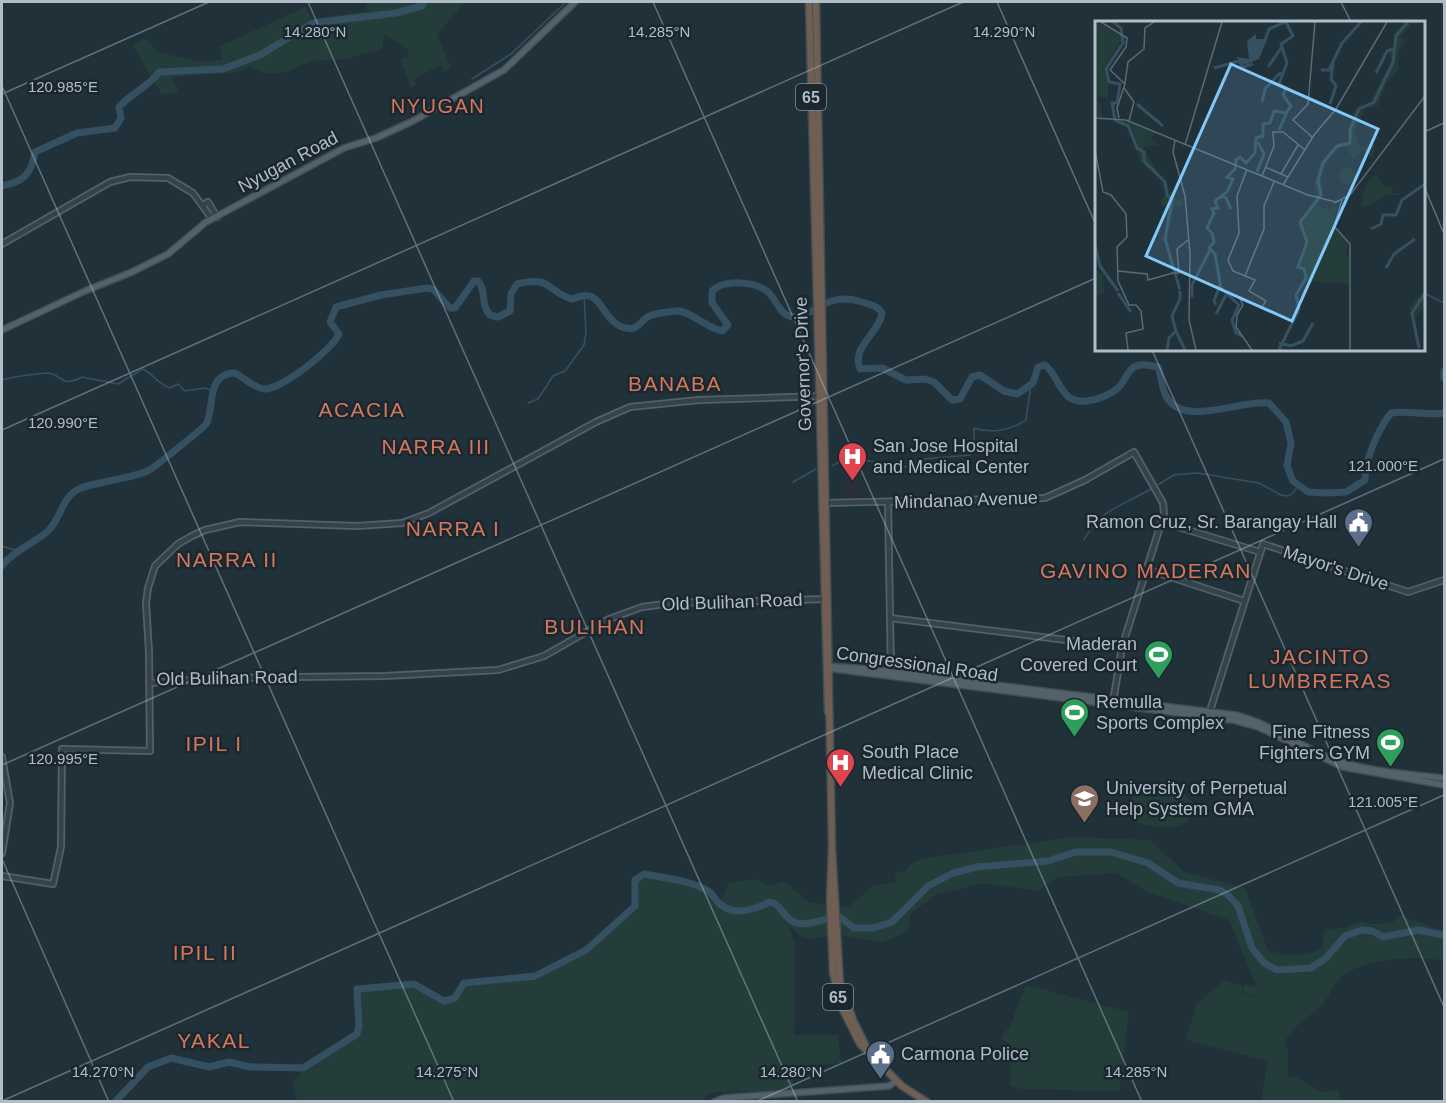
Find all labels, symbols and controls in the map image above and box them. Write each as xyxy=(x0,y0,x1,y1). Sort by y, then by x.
inset map xyxy=(1095,21,1425,351)
text: 14.280°N xyxy=(284,23,346,40)
text: 14.285°N xyxy=(628,23,690,40)
text: 14.290°N xyxy=(973,23,1035,40)
text: 120.985°E xyxy=(28,78,98,95)
road number: 65 xyxy=(796,84,826,110)
district label: NYUGAN xyxy=(391,95,485,117)
street label: Nyugan Road xyxy=(235,127,341,197)
street label: Governor's Drive xyxy=(791,296,815,432)
district label: BANABA xyxy=(628,372,722,395)
district label: ACACIA xyxy=(318,398,406,421)
text: 120.990°E xyxy=(28,414,98,431)
district label: NARRA III xyxy=(381,435,491,458)
place label: San Jose Hospital and Medical Center xyxy=(873,436,1029,477)
hospital icon: San Jose Hospital and Medical Center xyxy=(836,440,868,482)
text: 121.000°E xyxy=(1348,457,1418,474)
street label: Mindanao Avenue xyxy=(894,487,1038,513)
public building icon: Ramon Cruz, Sr. Barangay Hall xyxy=(1342,506,1374,548)
place label: Ramon Cruz, Sr. Barangay Hall xyxy=(1086,512,1337,532)
district label: NARRA I xyxy=(406,517,500,540)
street label: Mayor's Drive xyxy=(1281,542,1391,594)
district label: NARRA II xyxy=(176,548,278,571)
district label: GAVINO MADERAN xyxy=(1040,559,1252,582)
street label: Old Bulihan Road xyxy=(661,590,803,614)
district label: BULIHAN xyxy=(544,615,646,638)
place label: Maderan Covered Court xyxy=(1020,634,1137,675)
sports icon: Maderan Covered Court xyxy=(1142,638,1174,680)
street label: Congressional Road xyxy=(835,643,999,685)
district label: JACINTO LUMBRERAS xyxy=(1248,645,1392,692)
street label: Old Bulihan Road xyxy=(156,667,298,689)
place label: Remulla Sports Complex xyxy=(1096,692,1224,733)
sports icon: Remulla Sports Complex xyxy=(1059,696,1091,738)
place label: Fine Fitness Fighters GYM xyxy=(1259,722,1370,763)
sports icon: Fine Fitness Fighters GYM xyxy=(1375,726,1407,768)
district label: IPIL I xyxy=(185,732,243,755)
place label: South Place Medical Clinic xyxy=(862,742,973,783)
hospital icon: South Place Medical Clinic xyxy=(825,746,857,788)
text: 120.995°E xyxy=(28,750,98,767)
place label: University of Perpetual Help System GMA xyxy=(1106,778,1287,819)
school or university icon: University of Perpetual Help System GMA xyxy=(1069,782,1101,824)
text: 121.005°E xyxy=(1348,793,1418,810)
district label: IPIL II xyxy=(173,941,237,964)
road number: 65 xyxy=(823,984,853,1010)
district label: YAKAL xyxy=(177,1029,251,1052)
public building icon: Carmona Police xyxy=(864,1038,896,1080)
place label: Carmona Police xyxy=(901,1044,1029,1064)
text: 14.270°N xyxy=(72,1063,134,1080)
text: 14.275°N xyxy=(416,1063,478,1080)
text: 14.280°N xyxy=(760,1063,822,1080)
text: 14.285°N xyxy=(1105,1063,1167,1080)

